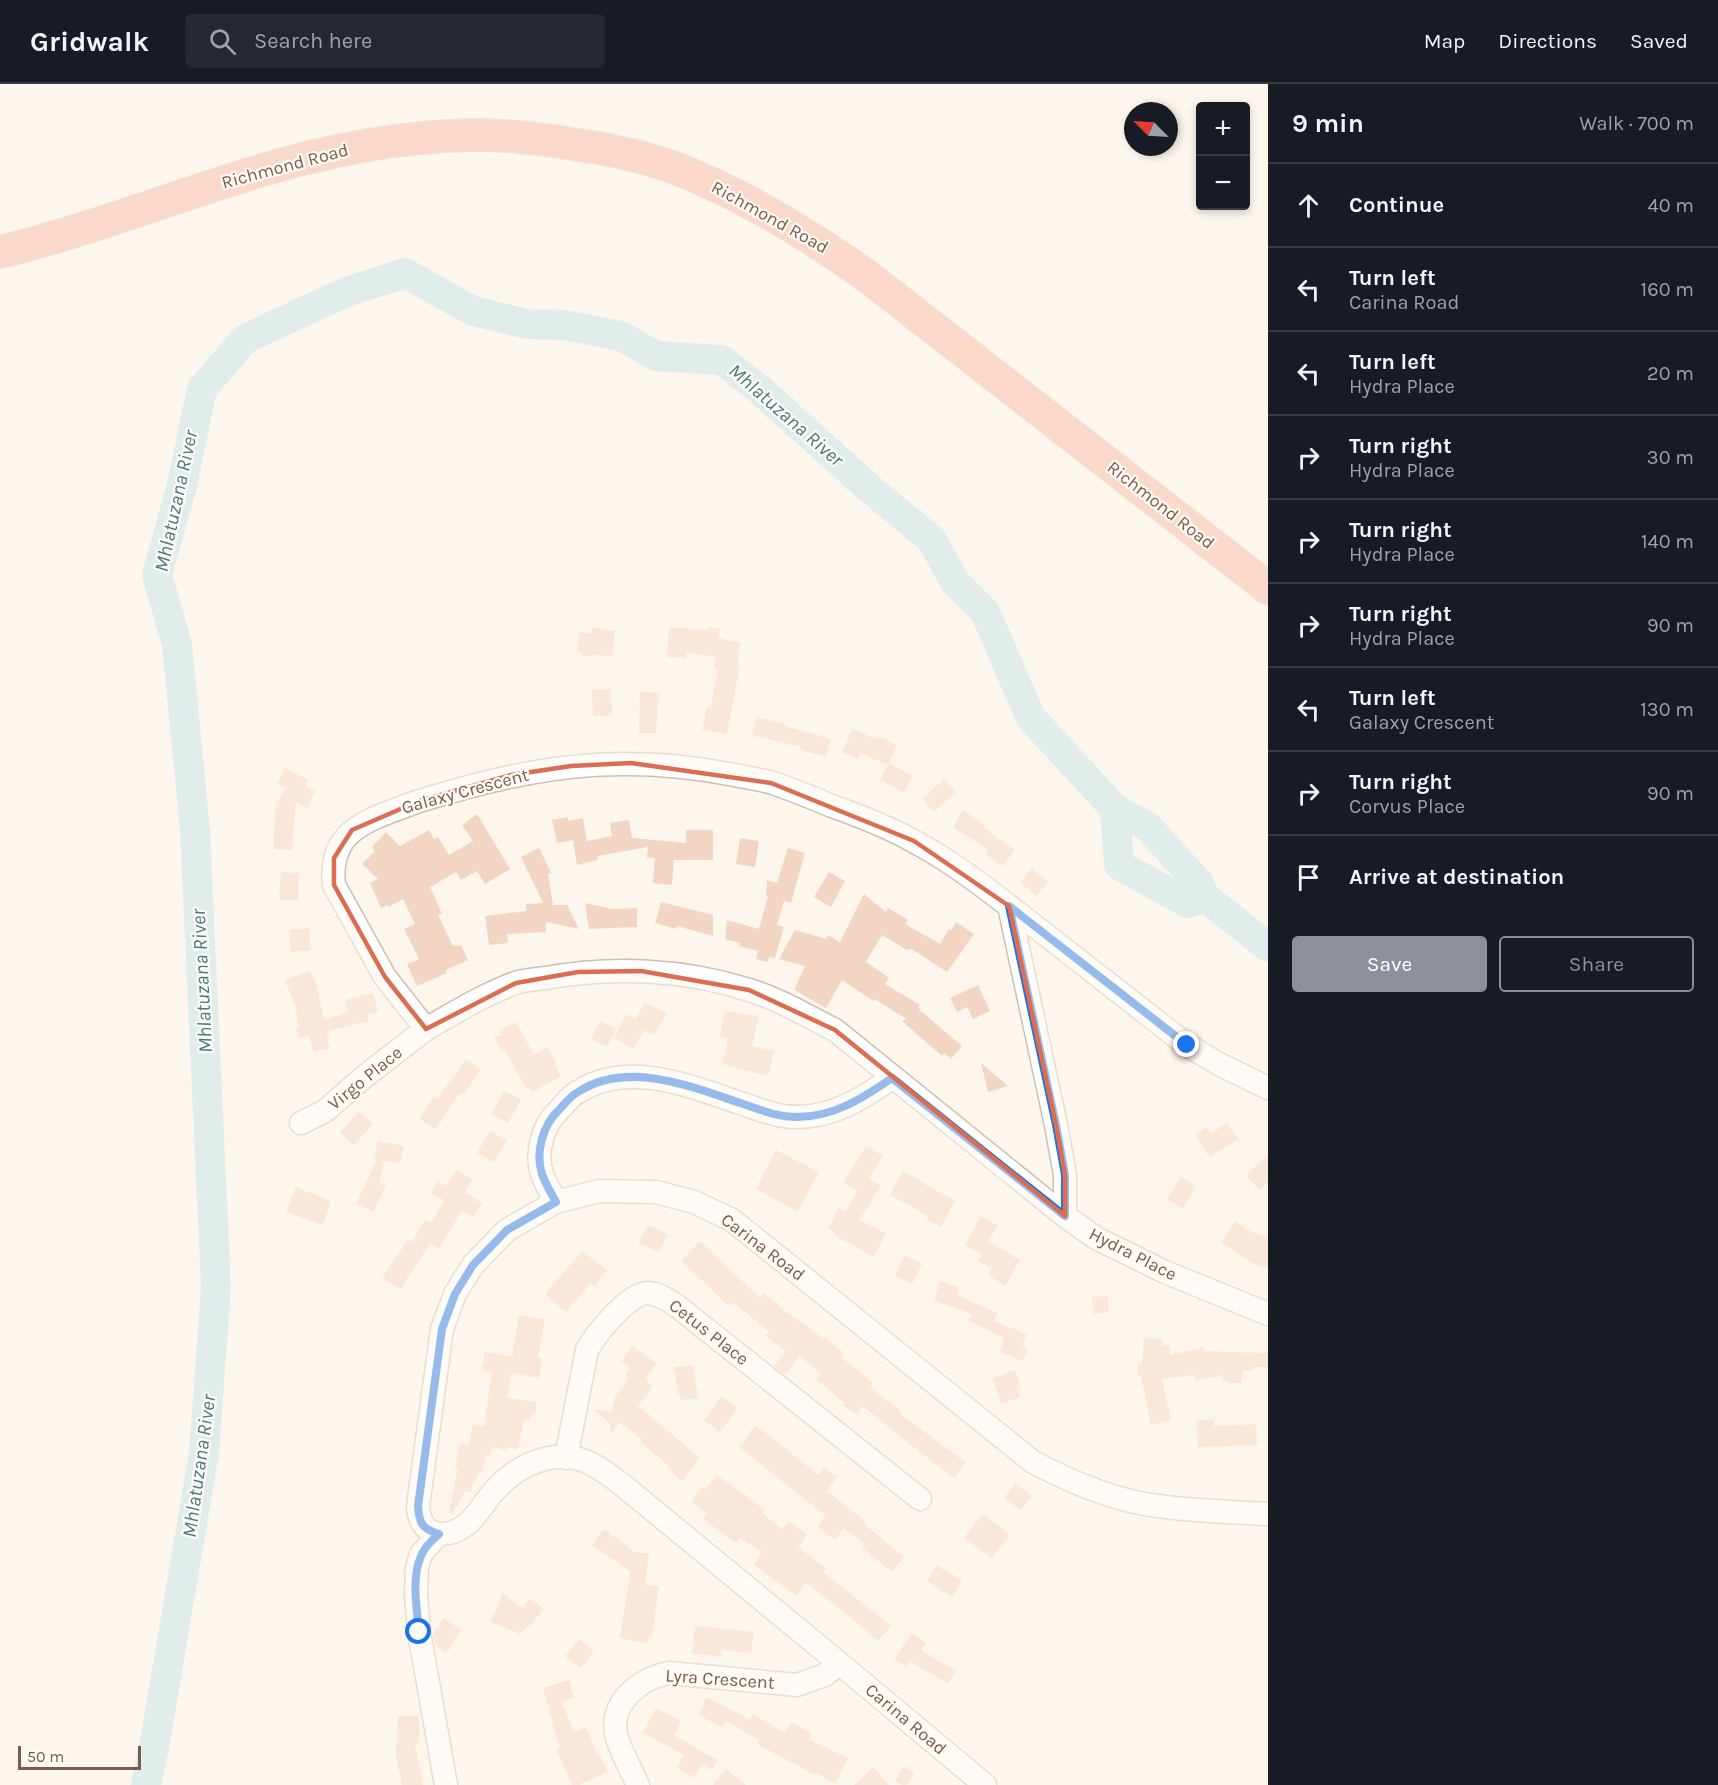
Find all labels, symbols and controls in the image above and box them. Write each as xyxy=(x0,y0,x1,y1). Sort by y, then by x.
search box xyxy=(185,14,605,68)
text: Gridwalk xyxy=(30,25,149,58)
icon: search xyxy=(206,25,239,58)
text: Search here xyxy=(254,28,372,54)
text: Map xyxy=(1424,29,1465,53)
text: Directions xyxy=(1498,29,1597,53)
text: Saved xyxy=(1630,29,1688,53)
north arrow xyxy=(1124,102,1178,156)
map controls xyxy=(1196,102,1250,210)
button: + xyxy=(1196,102,1250,156)
text: 9 min xyxy=(1292,108,1364,139)
text: Walk · 700 m xyxy=(1579,112,1694,135)
street label: Richmond Road xyxy=(219,138,351,194)
button: − xyxy=(1196,156,1250,210)
street label: Richmond Road xyxy=(708,176,832,258)
icon: ahead xyxy=(1292,189,1325,222)
text: Continue xyxy=(1349,192,1444,218)
text: 40 m xyxy=(1648,194,1694,217)
text: Turn left xyxy=(1349,265,1436,291)
icon: left xyxy=(1292,273,1325,306)
text: 160 m xyxy=(1641,278,1694,301)
text: Carina Road xyxy=(1349,291,1459,314)
text: Turn left xyxy=(1349,349,1436,375)
icon: left xyxy=(1292,357,1325,390)
water label: Mhlatuzana River xyxy=(724,359,849,472)
text: 20 m xyxy=(1647,362,1694,385)
text: Hydra Place xyxy=(1349,375,1455,398)
water label: Mhlatuzana River xyxy=(150,427,202,574)
text: Turn right xyxy=(1349,433,1452,459)
icon: right xyxy=(1292,441,1325,474)
text: 30 m xyxy=(1647,446,1694,469)
street label: Richmond Road xyxy=(1103,456,1219,554)
text: Hydra Place xyxy=(1349,459,1455,482)
text: Turn right xyxy=(1349,517,1452,543)
icon: right xyxy=(1292,525,1325,558)
text: 140 m xyxy=(1641,530,1694,553)
text: Hydra Place xyxy=(1349,543,1455,566)
text: Turn right xyxy=(1349,601,1452,627)
icon: right xyxy=(1292,609,1325,642)
text: 90 m xyxy=(1647,614,1694,637)
text: Hydra Place xyxy=(1349,627,1455,650)
text: Turn left xyxy=(1349,685,1436,711)
icon: left xyxy=(1292,693,1325,726)
text: 130 m xyxy=(1640,698,1694,721)
text: Galaxy Crescent xyxy=(1349,711,1494,734)
street label: Galaxy Crescent xyxy=(399,763,531,819)
text: Turn right xyxy=(1349,769,1452,795)
icon: right xyxy=(1292,777,1325,810)
text: 90 m xyxy=(1647,782,1694,805)
text: Corvus Place xyxy=(1349,795,1465,818)
icon: arrive xyxy=(1292,861,1325,894)
text: Arrive at destination xyxy=(1349,864,1564,890)
water label: Mhlatuzana River xyxy=(187,907,217,1054)
button: Save xyxy=(1292,936,1487,992)
button: Share xyxy=(1499,936,1694,992)
route end xyxy=(1173,1031,1199,1057)
street label: Virgo Place xyxy=(323,1041,407,1115)
street label: Carina Road xyxy=(717,1208,809,1286)
street label: Hydra Place xyxy=(1086,1223,1180,1285)
street label: Cetus Place xyxy=(665,1294,753,1370)
water label: Mhlatuzana River xyxy=(178,1392,221,1539)
route start xyxy=(405,1618,431,1644)
street label: Lyra Crescent xyxy=(665,1664,776,1694)
street label: Carina Road xyxy=(861,1679,951,1759)
scale bar xyxy=(18,1743,141,1770)
text: 50 m xyxy=(27,1747,64,1766)

